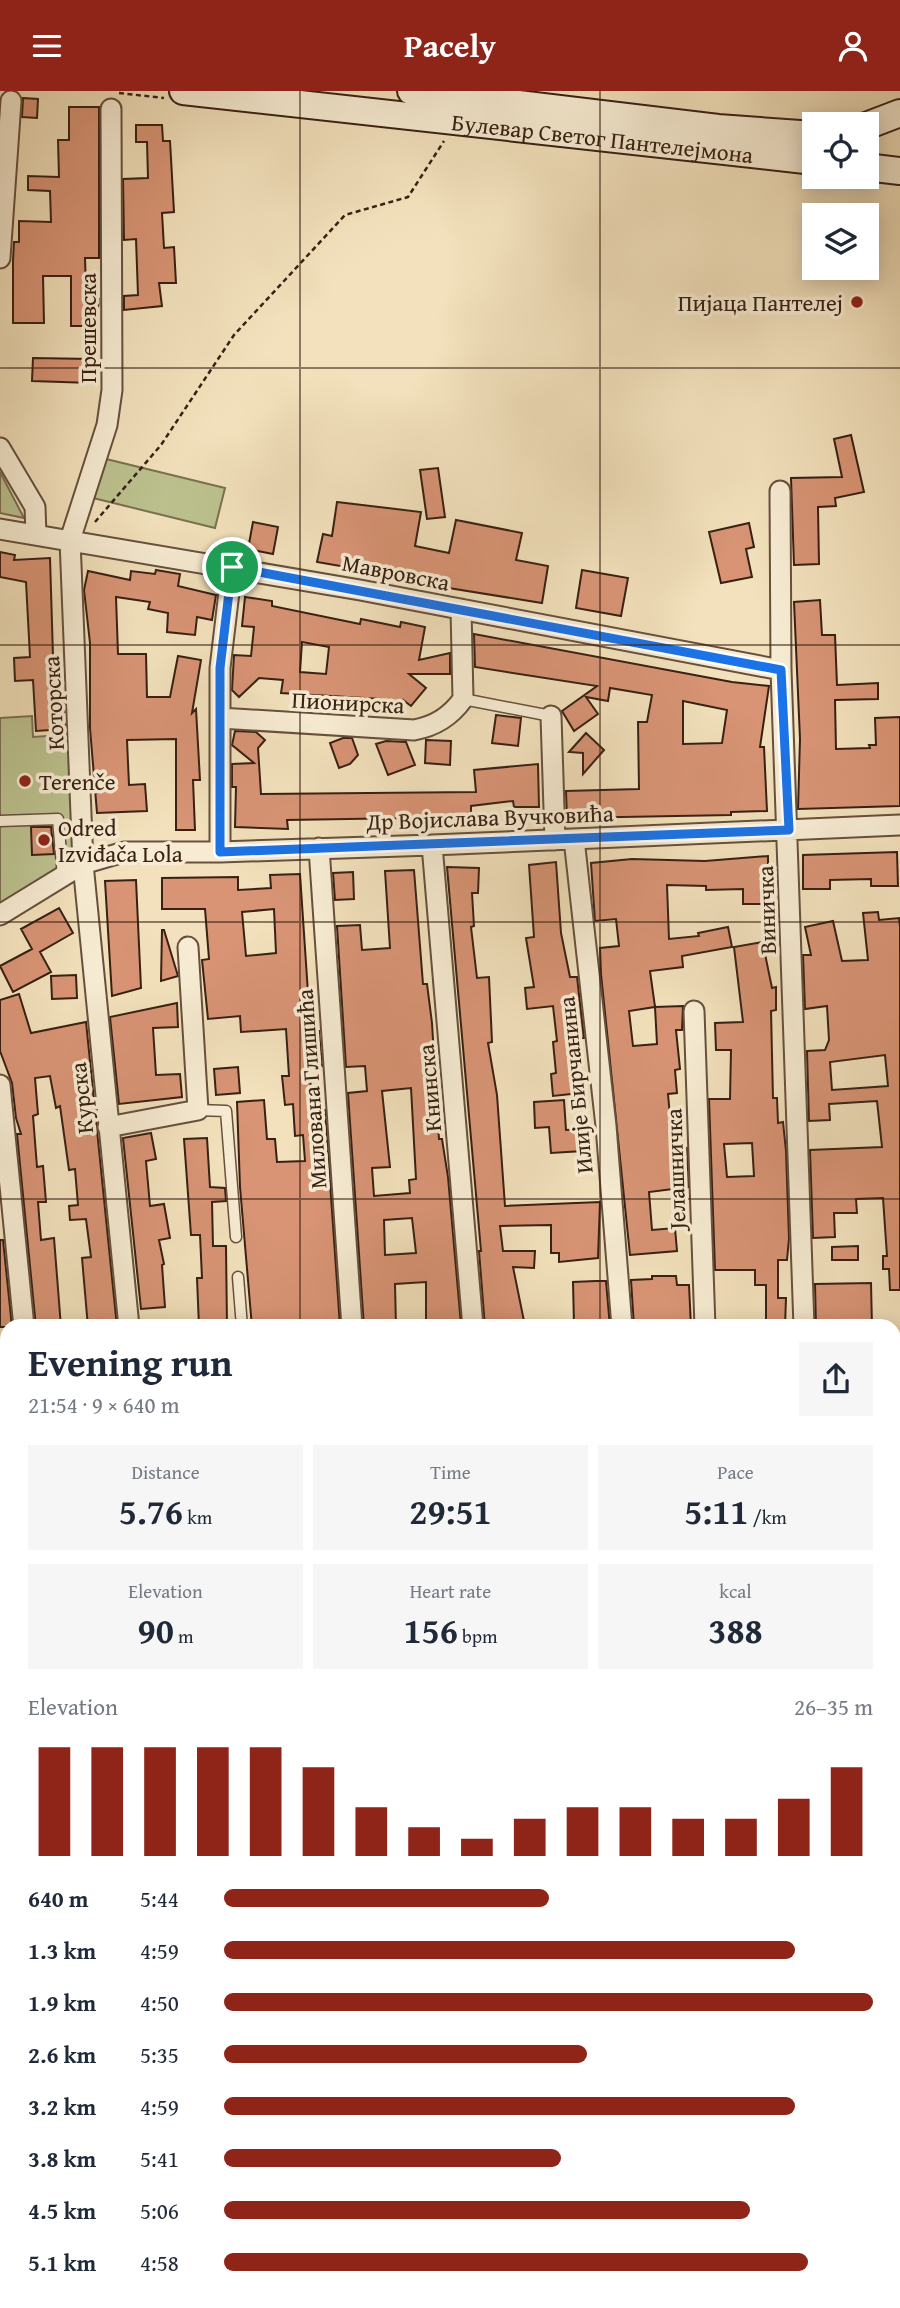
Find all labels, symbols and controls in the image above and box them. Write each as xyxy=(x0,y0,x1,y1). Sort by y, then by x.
text: Pacely xyxy=(404,22,496,69)
icon: menu xyxy=(28,27,66,65)
icon: person xyxy=(834,27,872,65)
street label: Булевар Светог Пантелејмона xyxy=(450,104,755,171)
map controls xyxy=(802,112,879,280)
button: locate xyxy=(802,112,879,189)
button: layers xyxy=(802,203,879,280)
street label: Прешевска xyxy=(71,273,104,383)
place label: Пијаца Пантелеј xyxy=(678,286,843,319)
marker: Пијаца Пантелеј xyxy=(849,294,865,310)
pin xyxy=(202,537,262,597)
street label: Мавровска xyxy=(339,545,453,599)
icon: arrive xyxy=(213,548,251,586)
street label: Которска xyxy=(34,655,72,751)
street label: Пионирска xyxy=(291,683,405,721)
place label: Terenče xyxy=(39,765,116,798)
marker: Terenče xyxy=(17,773,33,789)
street label: Др Војислава Вучковића xyxy=(365,796,614,838)
place label: Odred Izviđača Lola xyxy=(58,811,183,870)
marker: Odred Izviđača Lola xyxy=(36,832,52,848)
street label: Виничка xyxy=(748,865,784,955)
street label: Милована Глишића xyxy=(288,988,334,1190)
street label: Илије Бирчанина xyxy=(549,995,601,1175)
street label: Книнска xyxy=(409,1043,449,1133)
street label: Курска xyxy=(61,1061,101,1135)
street label: Јелашничка xyxy=(656,1108,694,1233)
text: Evening run xyxy=(28,1334,232,1390)
button: share xyxy=(799,1342,873,1416)
text: 21:54 · 9 × 640 m xyxy=(28,1388,180,1421)
text: Distance xyxy=(131,1458,200,1486)
text: Time xyxy=(430,1458,471,1486)
text: Pace xyxy=(717,1458,754,1486)
text: 5.76 xyxy=(119,1486,183,1537)
text: 29:51 xyxy=(409,1486,492,1537)
text: 5:11 xyxy=(684,1486,748,1537)
text: km xyxy=(183,1503,212,1531)
text: /km xyxy=(748,1503,787,1531)
text: Elevation xyxy=(128,1577,203,1605)
text: Heart rate xyxy=(410,1577,491,1605)
text: kcal xyxy=(719,1577,752,1605)
text: 90 xyxy=(138,1605,174,1656)
text: 156 xyxy=(403,1605,458,1656)
text: 388 xyxy=(708,1605,763,1656)
text: m xyxy=(174,1622,193,1650)
text: bpm xyxy=(458,1622,498,1650)
text: Elevation xyxy=(28,1690,118,1723)
text: 26–35 m xyxy=(794,1690,873,1723)
text: 640 m xyxy=(28,1882,89,1915)
text: 5:44 xyxy=(140,1882,179,1915)
text: 1.3 km xyxy=(28,1934,96,1967)
text: 4:59 xyxy=(140,1934,179,1967)
text: 1.9 km xyxy=(28,1986,96,2019)
text: 4:50 xyxy=(140,1986,179,2019)
text: 2.6 km xyxy=(28,2038,96,2071)
text: 5:35 xyxy=(140,2038,179,2071)
text: 3.2 km xyxy=(28,2090,96,2123)
text: 4:59 xyxy=(140,2090,179,2123)
text: 3.8 km xyxy=(28,2142,96,2175)
text: 5:41 xyxy=(140,2142,179,2175)
text: 4.5 km xyxy=(28,2194,96,2227)
text: 5:06 xyxy=(140,2194,179,2227)
text: 5.1 km xyxy=(28,2246,96,2279)
text: 4:58 xyxy=(140,2246,179,2279)

